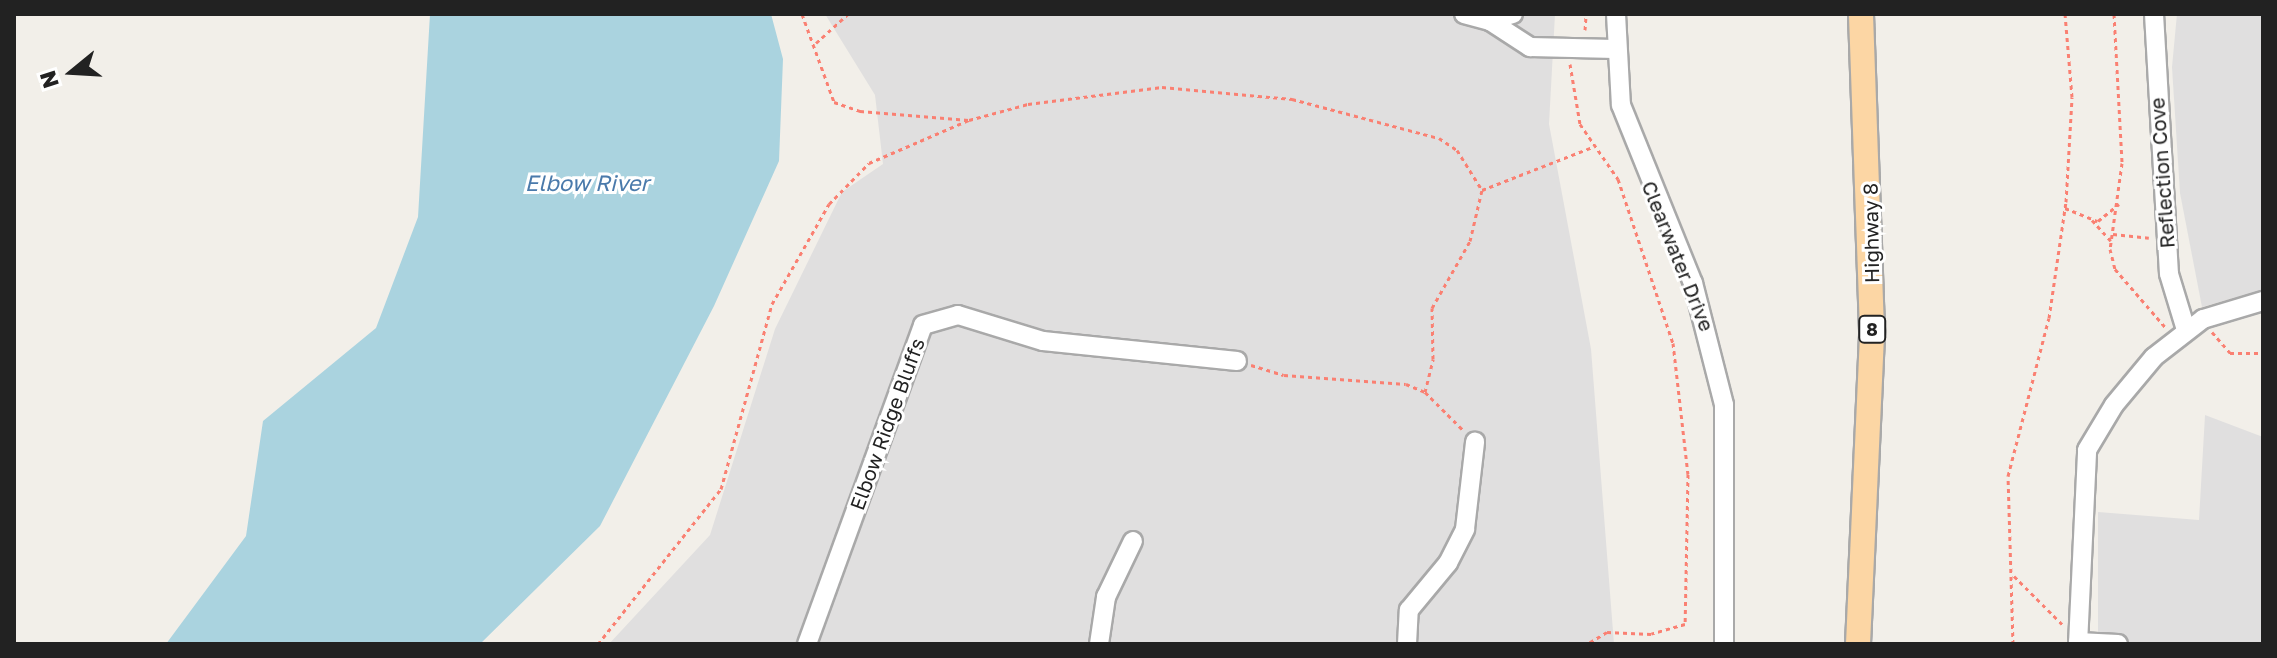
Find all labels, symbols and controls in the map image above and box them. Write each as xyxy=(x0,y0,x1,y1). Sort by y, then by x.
north arrow xyxy=(32,32,112,112)
text: N xyxy=(33,67,64,92)
street label: Reflection Cove xyxy=(2145,97,2179,249)
water label: Elbow River xyxy=(525,170,649,196)
street label: Clearwater Drive xyxy=(1637,177,1719,335)
street label: Highway 8 xyxy=(1858,183,1884,283)
road number: 8 xyxy=(1858,315,1886,343)
street label: Elbow Ridge Bluffs xyxy=(845,335,929,513)

